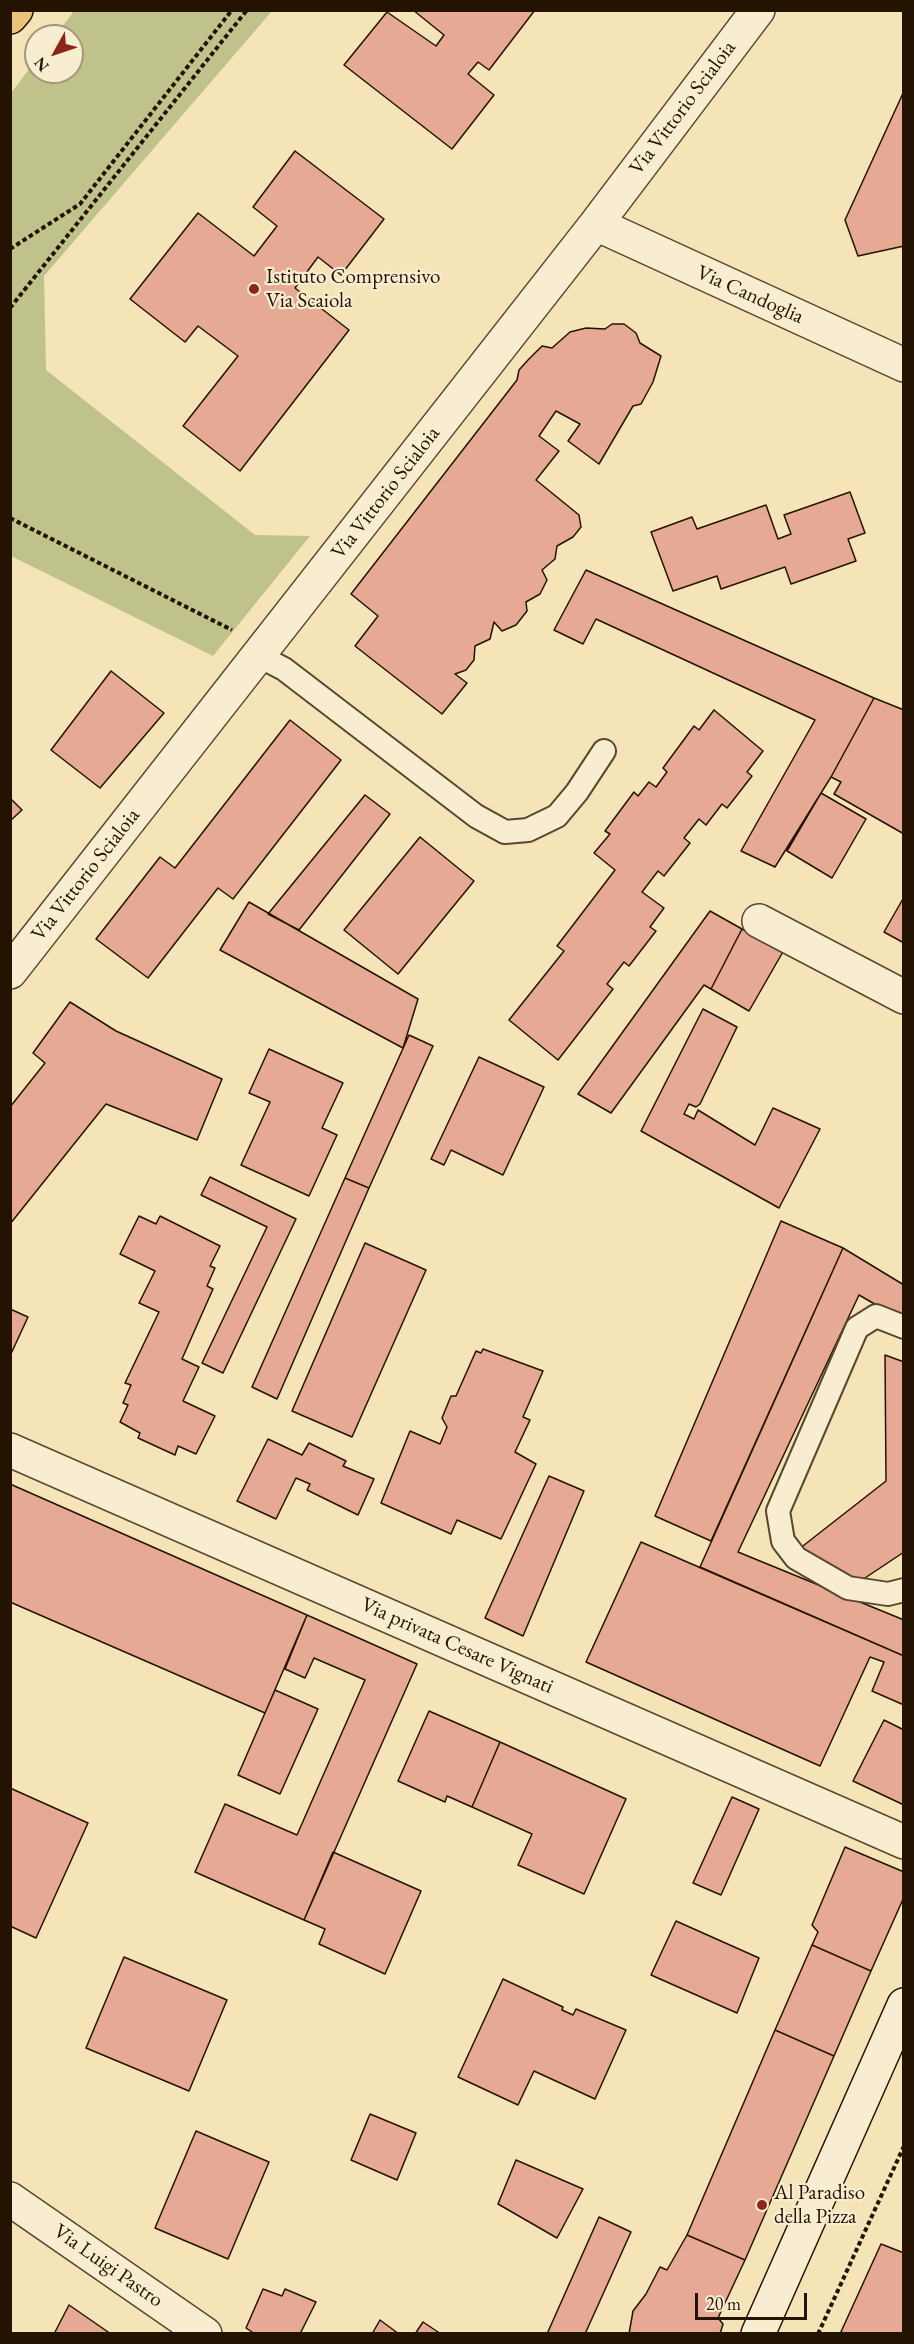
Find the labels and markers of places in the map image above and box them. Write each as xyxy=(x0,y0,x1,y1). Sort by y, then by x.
place label: Istituto Comprensivo Via Scaiola xyxy=(266,264,440,314)
marker: Istituto Comprensivo Via Scaiola xyxy=(247,282,261,296)
place label: Al Paradiso della Pizza xyxy=(774,2180,865,2230)
marker: Al Paradiso della Pizza xyxy=(755,2198,769,2212)

